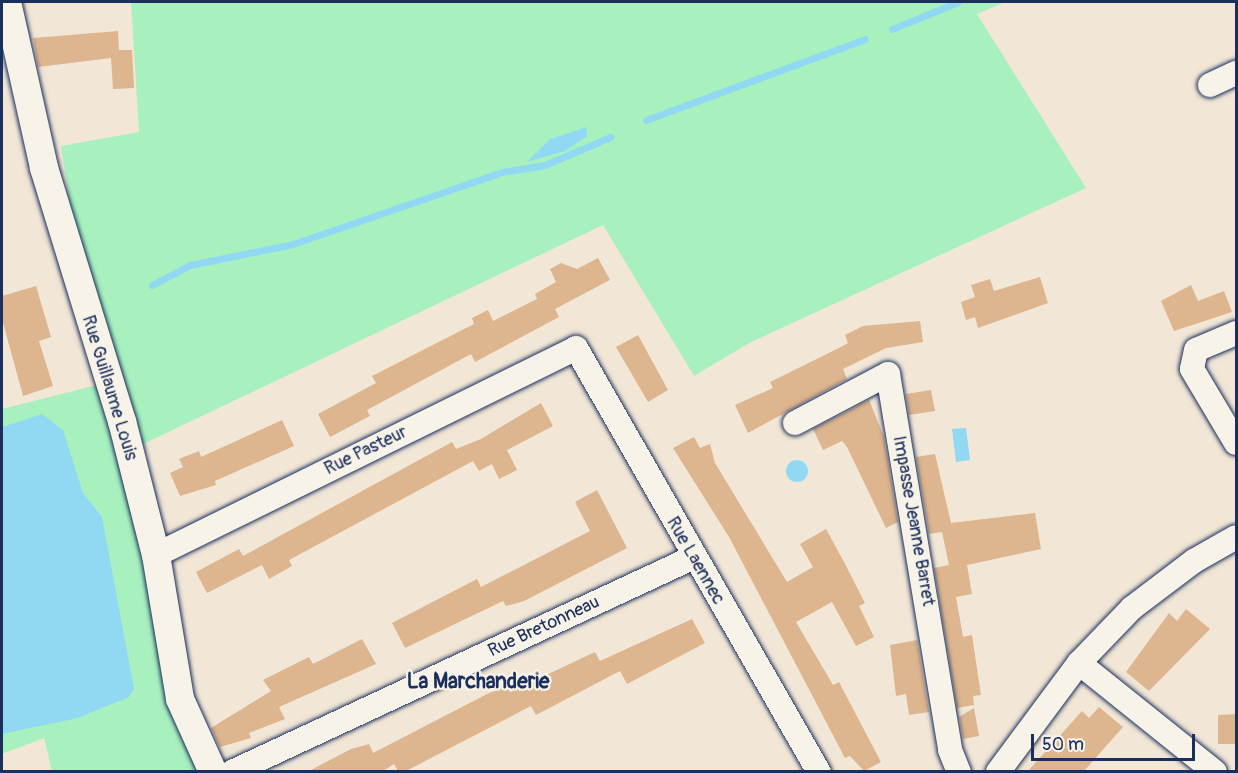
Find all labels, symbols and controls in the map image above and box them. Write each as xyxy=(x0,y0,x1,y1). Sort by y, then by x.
street label: Rue Guillaume Louis xyxy=(77,313,141,463)
street label: Rue Pasteur xyxy=(321,422,411,480)
street label: Impasse Jeanne Barret xyxy=(887,434,939,608)
street label: Rue Laennec xyxy=(661,513,729,609)
street label: Rue Bretonneau xyxy=(485,592,603,662)
district label: La Marchanderie xyxy=(407,669,549,695)
scale bar xyxy=(1034,722,1198,760)
text: 50 m xyxy=(1042,733,1084,756)

